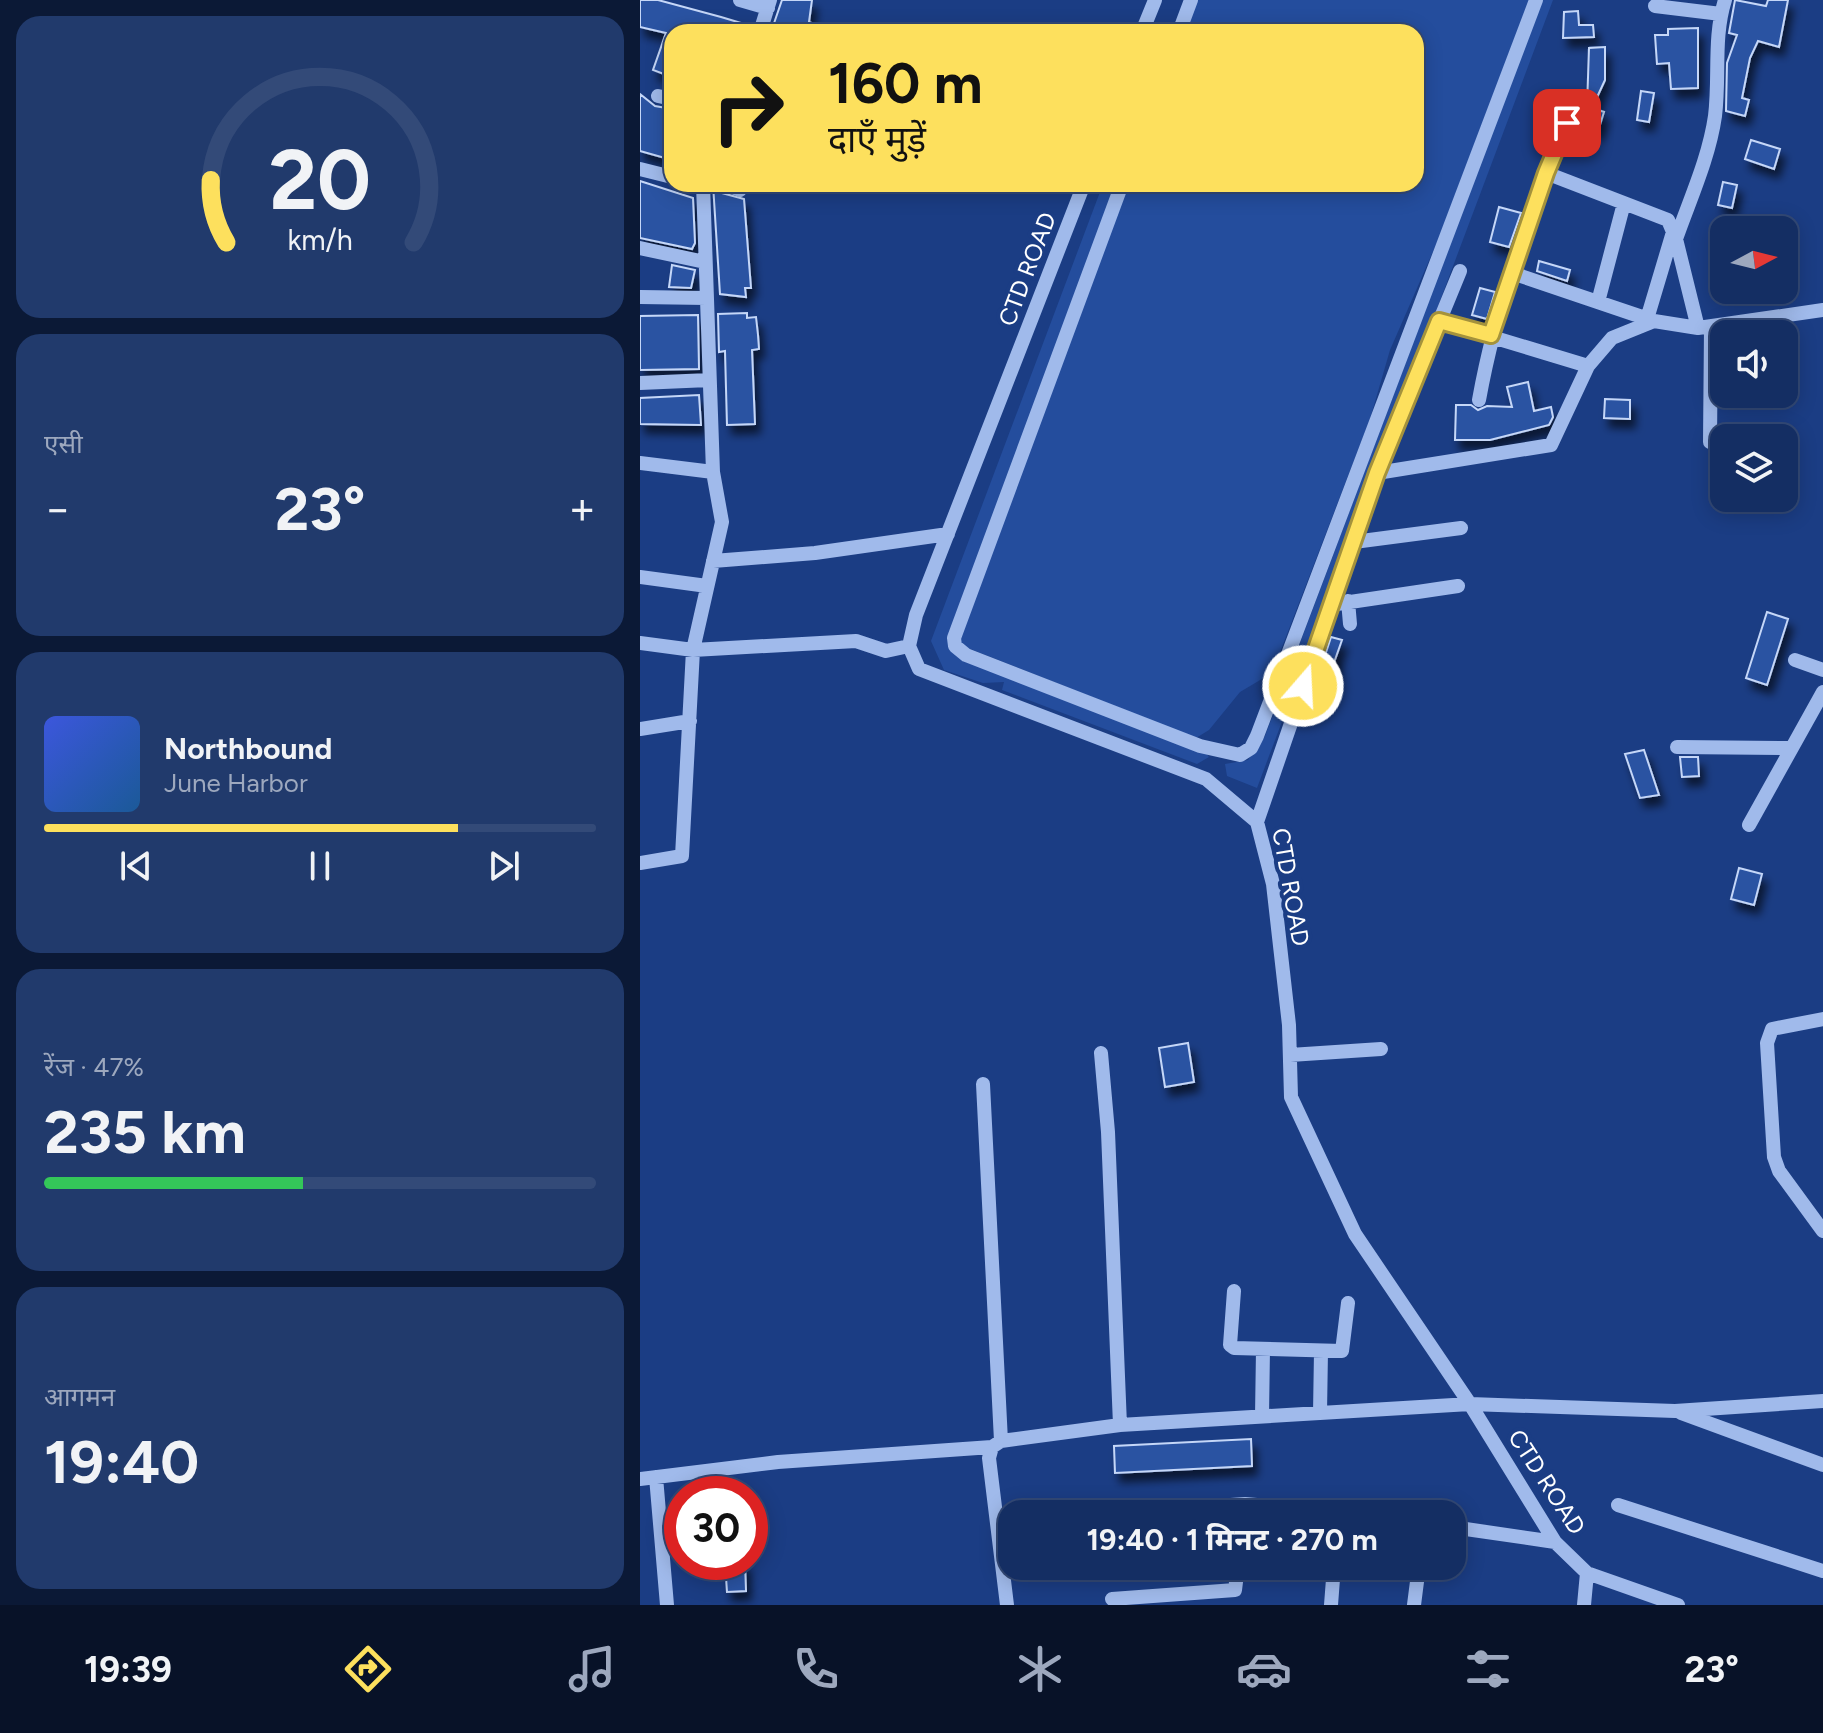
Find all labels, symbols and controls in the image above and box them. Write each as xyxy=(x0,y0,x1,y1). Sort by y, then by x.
text: 160 m xyxy=(828,50,983,117)
icon: right xyxy=(696,56,800,160)
pin xyxy=(1533,89,1601,157)
icon: arrive xyxy=(1545,101,1589,145)
text: दाएँ मुड़ें xyxy=(828,118,926,161)
text: 20 xyxy=(269,129,371,229)
street label: CTD ROAD xyxy=(992,208,1062,330)
north arrow xyxy=(1710,216,1798,304)
map controls xyxy=(1710,216,1798,512)
text: km/h xyxy=(287,223,353,257)
button: sound xyxy=(1710,320,1798,408)
button: layers xyxy=(1710,424,1798,512)
text: एसी xyxy=(44,428,83,460)
text: 23° xyxy=(275,473,365,545)
text: − xyxy=(44,482,71,535)
text: + xyxy=(569,482,596,535)
position arrow xyxy=(1261,644,1345,728)
text: Northbound xyxy=(164,730,332,767)
text: June Harbor xyxy=(164,767,308,799)
street label: CTD ROAD xyxy=(1266,826,1316,948)
icon: previous xyxy=(114,844,158,888)
icon: pause xyxy=(298,844,342,888)
icon: next xyxy=(482,844,526,888)
text: रेंज · 47% xyxy=(44,1051,144,1083)
text: 235 km xyxy=(44,1096,246,1168)
text: आगमन xyxy=(44,1381,115,1413)
street label: CTD ROAD xyxy=(1502,1424,1592,1540)
text: 19:40 xyxy=(44,1426,199,1498)
speed limit sign: 30 xyxy=(664,1476,768,1580)
text: 19:40 · 1 मिनट · 270 m xyxy=(1086,1521,1378,1558)
icon: directions xyxy=(340,1641,396,1697)
icon: music xyxy=(564,1641,620,1697)
icon: phone xyxy=(788,1641,844,1697)
icon: climate xyxy=(1012,1641,1068,1697)
icon: car xyxy=(1236,1641,1292,1697)
icon: filters xyxy=(1460,1641,1516,1697)
text: 19:39 xyxy=(84,1648,172,1691)
text: 23° xyxy=(1684,1648,1739,1691)

